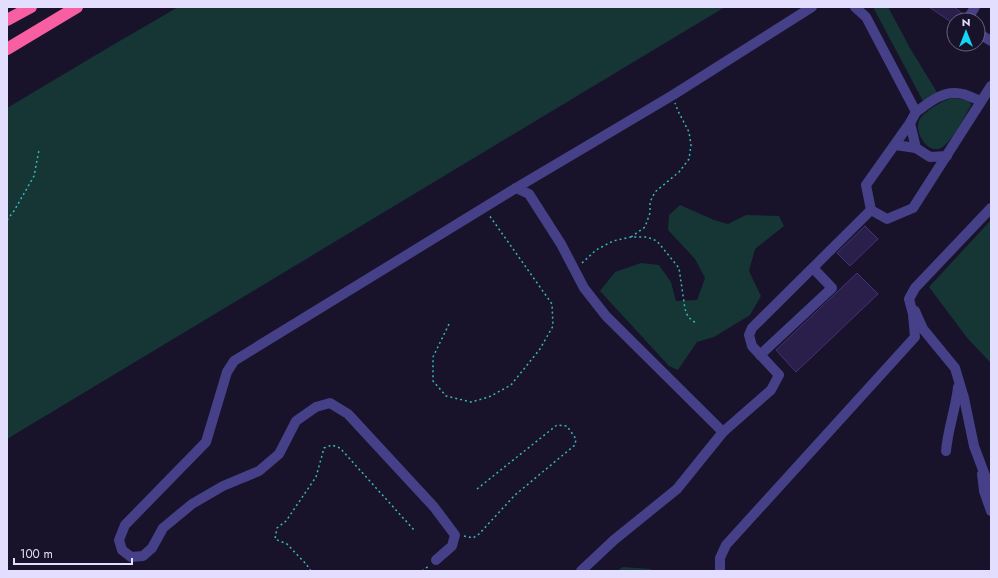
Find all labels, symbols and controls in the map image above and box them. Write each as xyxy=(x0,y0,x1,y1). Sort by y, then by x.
north arrow xyxy=(946,12,986,52)
text: N xyxy=(962,14,970,30)
scale bar xyxy=(14,540,132,566)
text: 100 m xyxy=(20,545,53,563)

